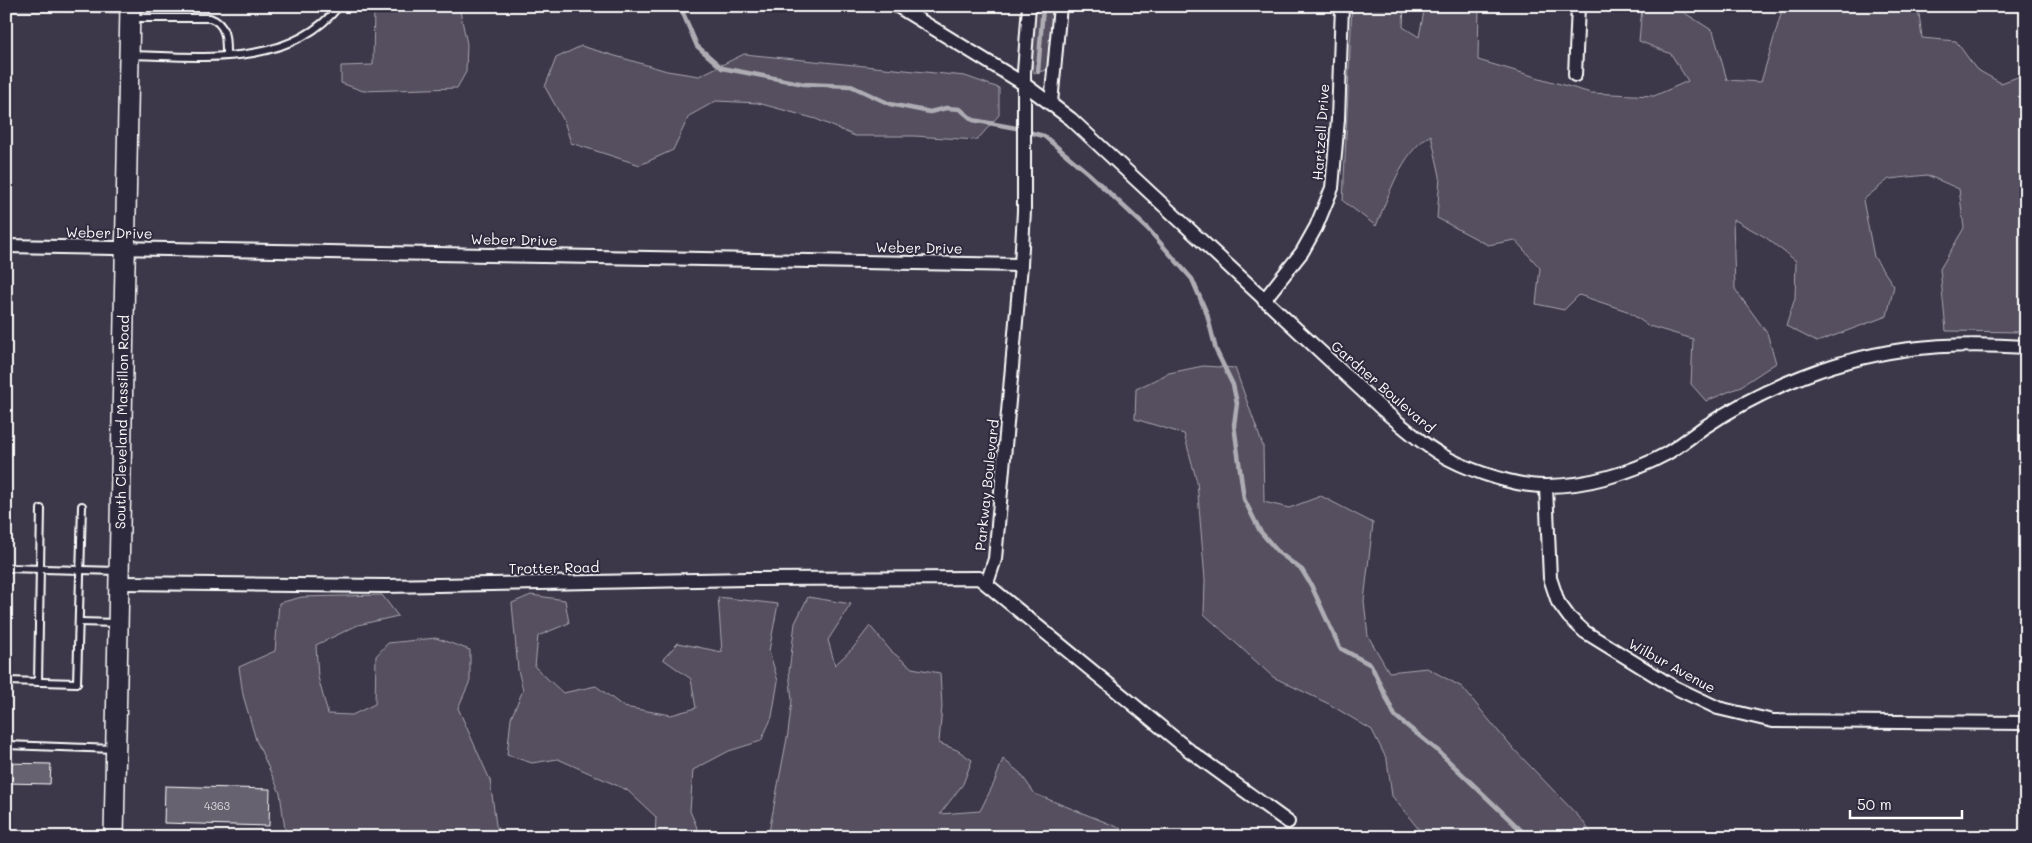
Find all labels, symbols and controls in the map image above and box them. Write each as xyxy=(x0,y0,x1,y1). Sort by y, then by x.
street label: Hartzell Drive xyxy=(1308,83,1333,181)
street label: Weber Drive xyxy=(65,222,153,243)
street label: Weber Drive xyxy=(470,229,558,250)
street label: Weber Drive xyxy=(875,237,963,258)
street label: South Cleveland Massillon Road xyxy=(110,315,133,529)
street label: Gardner Boulevard xyxy=(1327,336,1439,437)
street label: Parkway Boulevard xyxy=(970,418,1003,552)
street label: Trotter Road xyxy=(509,557,600,578)
street label: Wilbur Avenue xyxy=(1625,634,1719,697)
scale bar xyxy=(1850,788,1962,820)
text: 50 m xyxy=(1857,794,1892,814)
house number: 4363 xyxy=(204,798,231,813)

